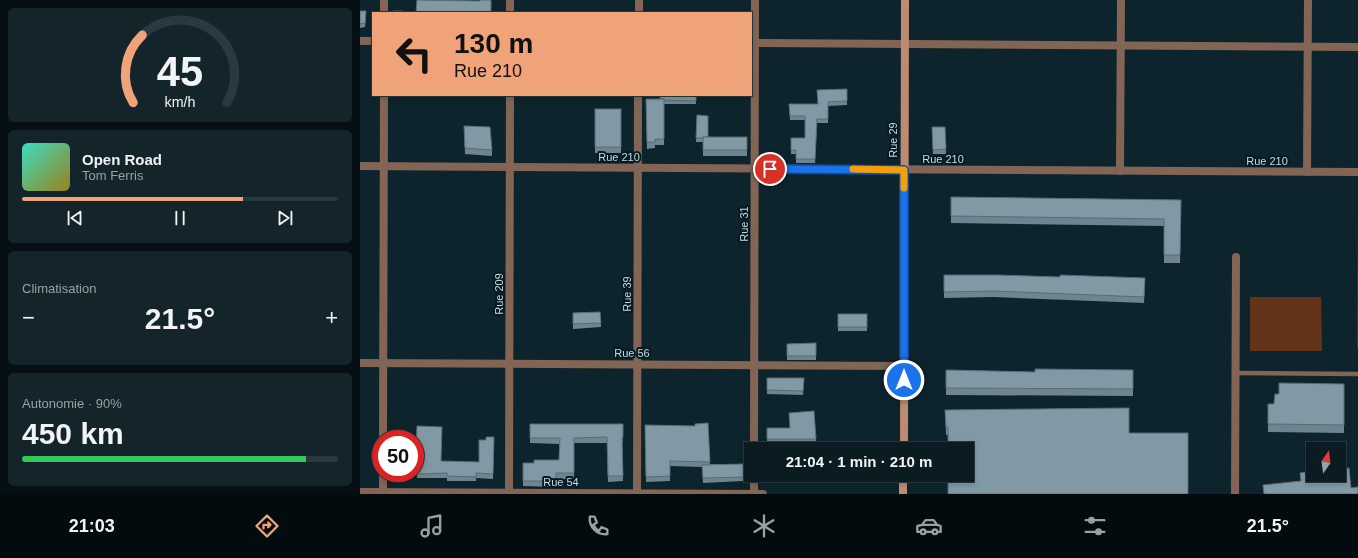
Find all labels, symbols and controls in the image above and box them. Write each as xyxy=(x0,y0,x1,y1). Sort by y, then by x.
icon: left xyxy=(388,28,440,80)
text: 130 m xyxy=(454,28,533,59)
text: 45 xyxy=(157,48,203,95)
text: Rue 210 xyxy=(454,61,522,81)
text: km/h xyxy=(165,93,196,109)
street label: Rue 29 xyxy=(887,122,899,158)
text: Open Road xyxy=(82,151,162,168)
street label: Rue 210 xyxy=(598,151,640,163)
pin xyxy=(753,152,787,186)
street label: Rue 210 xyxy=(922,153,964,165)
street label: Rue 210 xyxy=(1246,155,1288,167)
icon: arrive xyxy=(759,158,781,180)
text: Tom Ferris xyxy=(82,168,143,183)
street label: Rue 31 xyxy=(738,206,750,242)
icon: previous xyxy=(64,207,86,229)
icon: pause xyxy=(169,207,191,229)
icon: next xyxy=(274,207,296,229)
street label: Rue 209 xyxy=(493,273,505,315)
street label: Rue 39 xyxy=(621,276,633,312)
text: Climatisation xyxy=(22,281,96,296)
text: 21.5° xyxy=(145,302,215,335)
text: − xyxy=(22,305,35,330)
text: + xyxy=(325,305,338,330)
street label: Rue 56 xyxy=(614,347,650,359)
position arrow xyxy=(883,359,925,401)
text: Autonomie · 90% xyxy=(22,396,122,411)
text: 450 km xyxy=(22,417,124,450)
speed limit sign: 50 xyxy=(372,430,424,482)
north arrow xyxy=(1306,442,1346,482)
map controls xyxy=(1306,442,1346,482)
text: 21:04 · 1 min · 210 m xyxy=(786,453,932,470)
street label: Rue 54 xyxy=(543,476,579,488)
icon: directions xyxy=(253,512,281,540)
icon: music xyxy=(418,512,446,540)
icon: phone xyxy=(584,512,612,540)
icon: climate xyxy=(750,512,778,540)
icon: car xyxy=(915,512,943,540)
icon: filters xyxy=(1081,512,1109,540)
text: 21:03 xyxy=(69,516,115,536)
text: 21.5° xyxy=(1247,516,1289,536)

